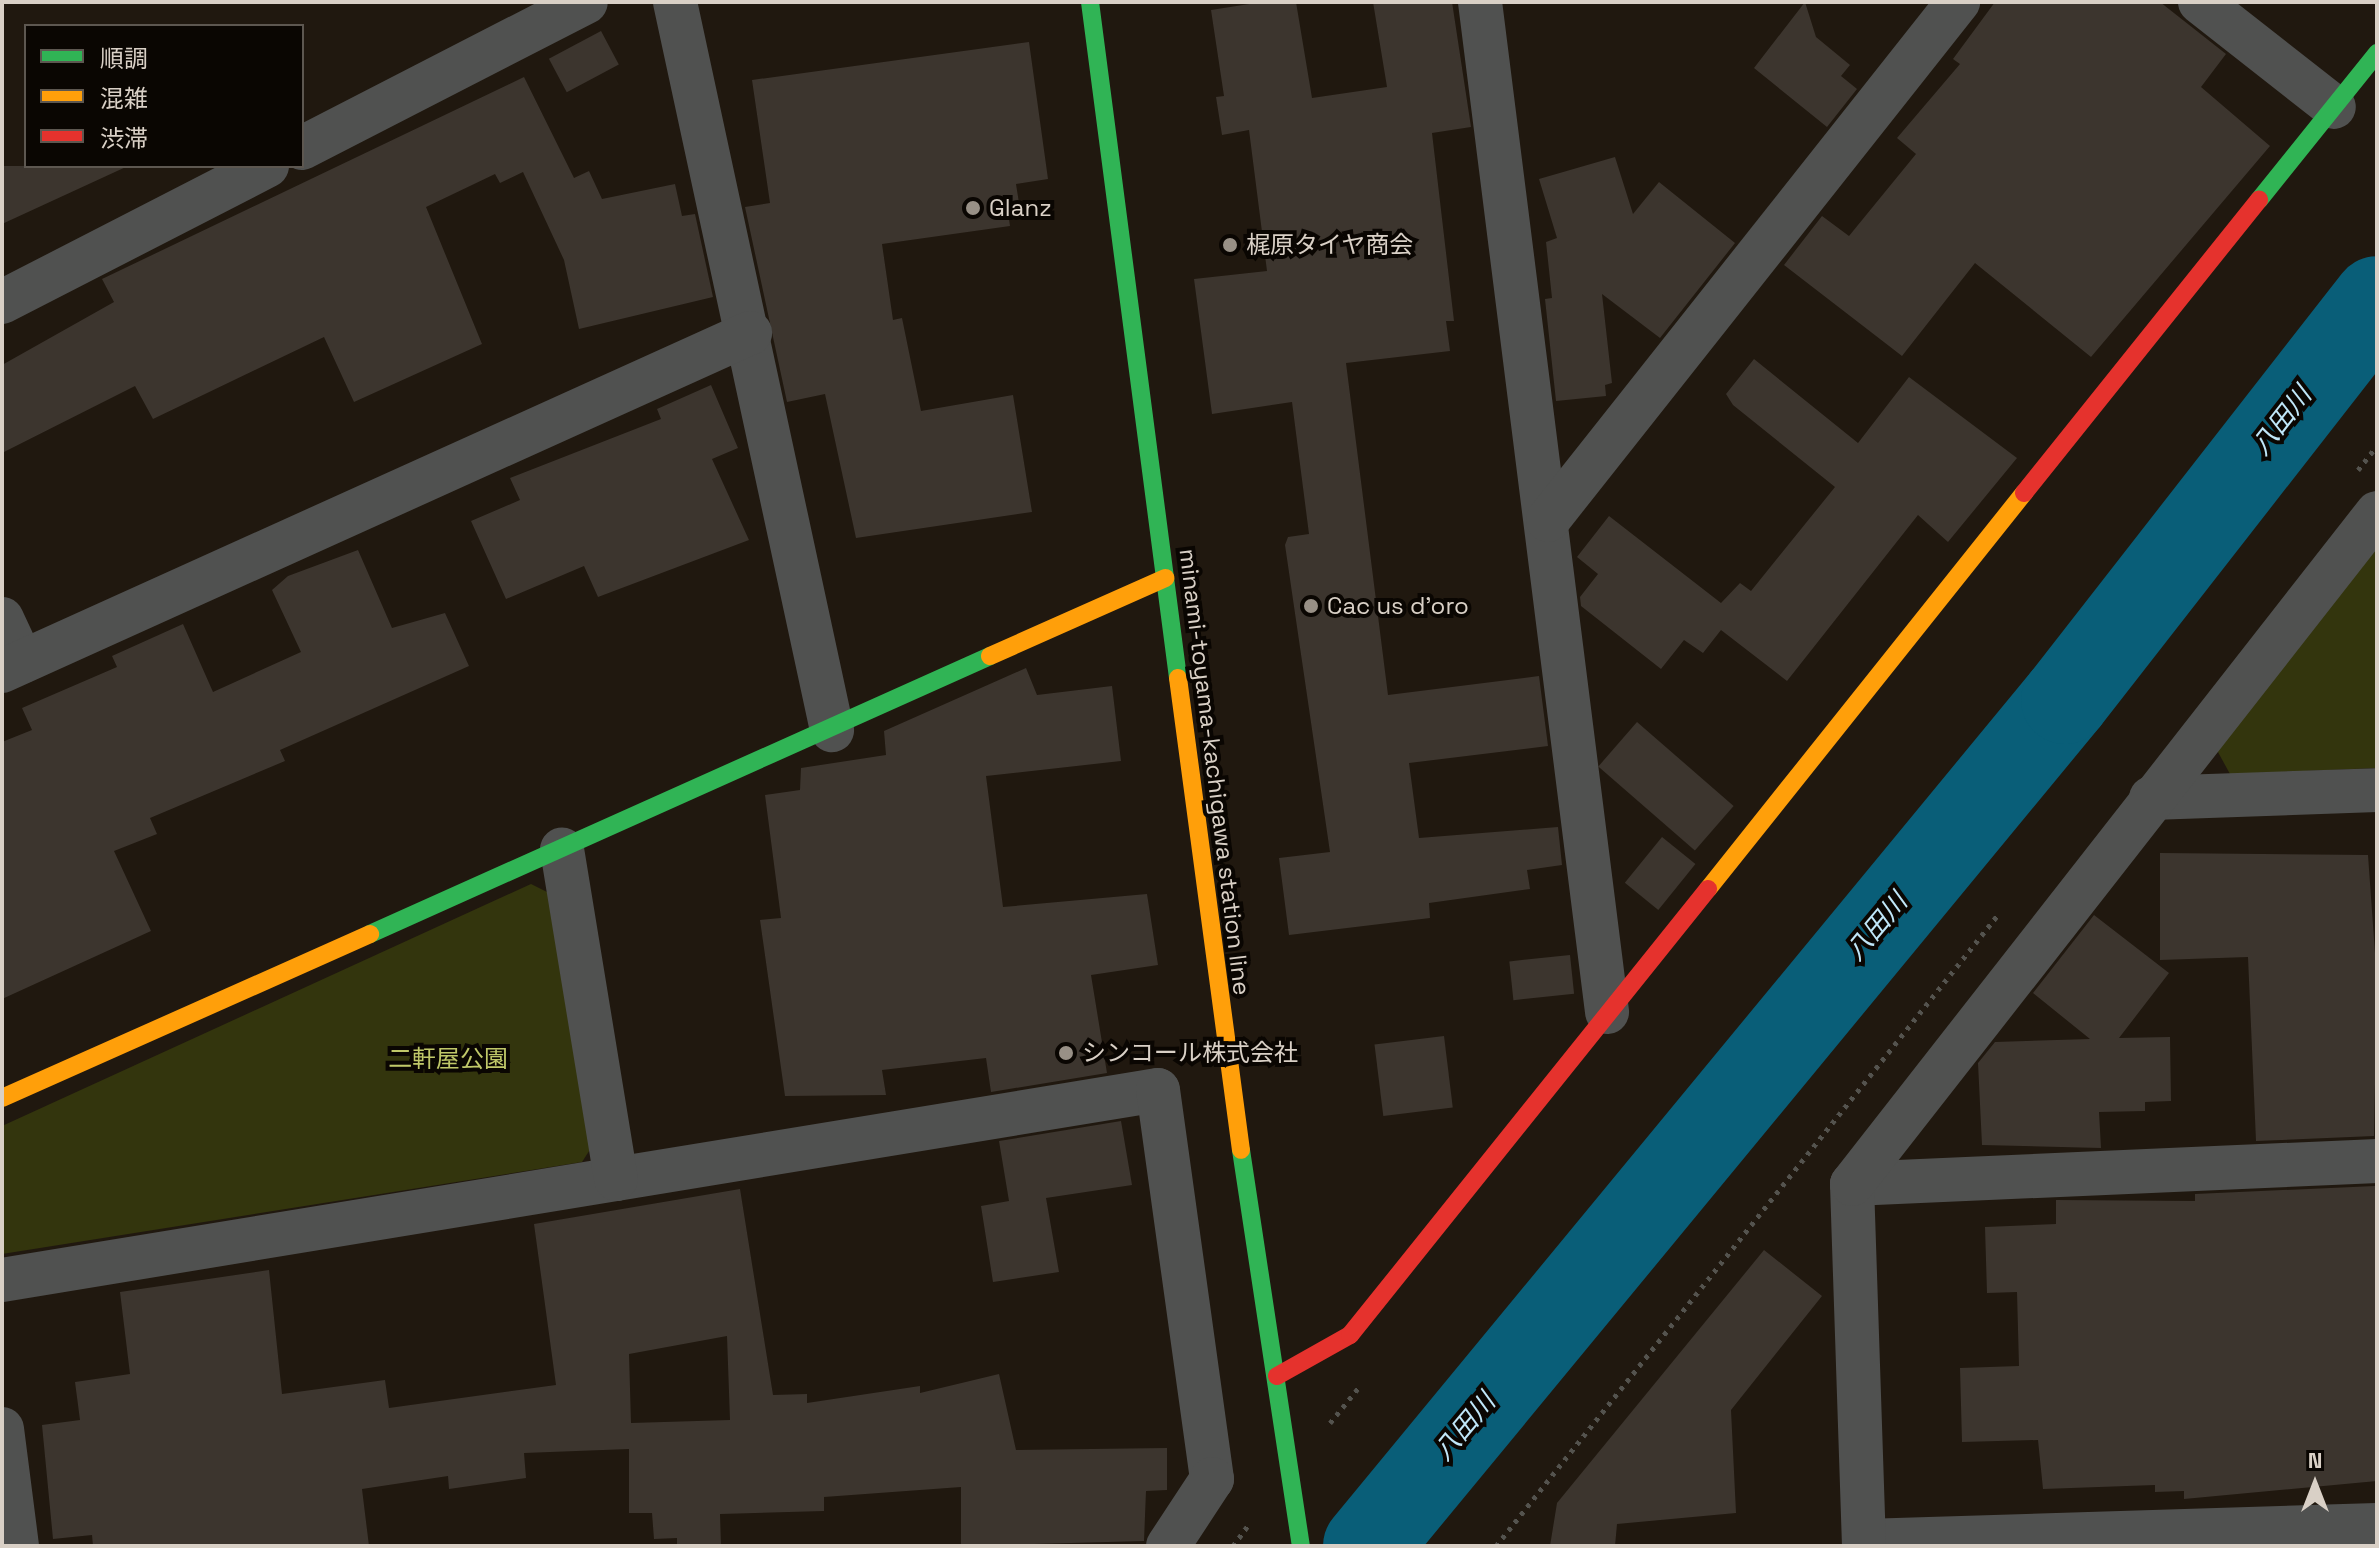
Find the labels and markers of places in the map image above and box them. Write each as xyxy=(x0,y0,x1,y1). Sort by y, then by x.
place label: Glanz xyxy=(989,194,1052,222)
marker: Glanz xyxy=(964,199,982,217)
place label: 梶原タイヤ商会 xyxy=(1246,231,1414,259)
marker: 梶原タイヤ商会 xyxy=(1221,236,1239,254)
place label: Cac us d'oro xyxy=(1327,592,1469,620)
marker: Cac us d'oro xyxy=(1302,597,1320,615)
place label: シンコール株式会社 xyxy=(1082,1039,1298,1067)
marker: シンコール株式会社 xyxy=(1057,1044,1075,1062)

